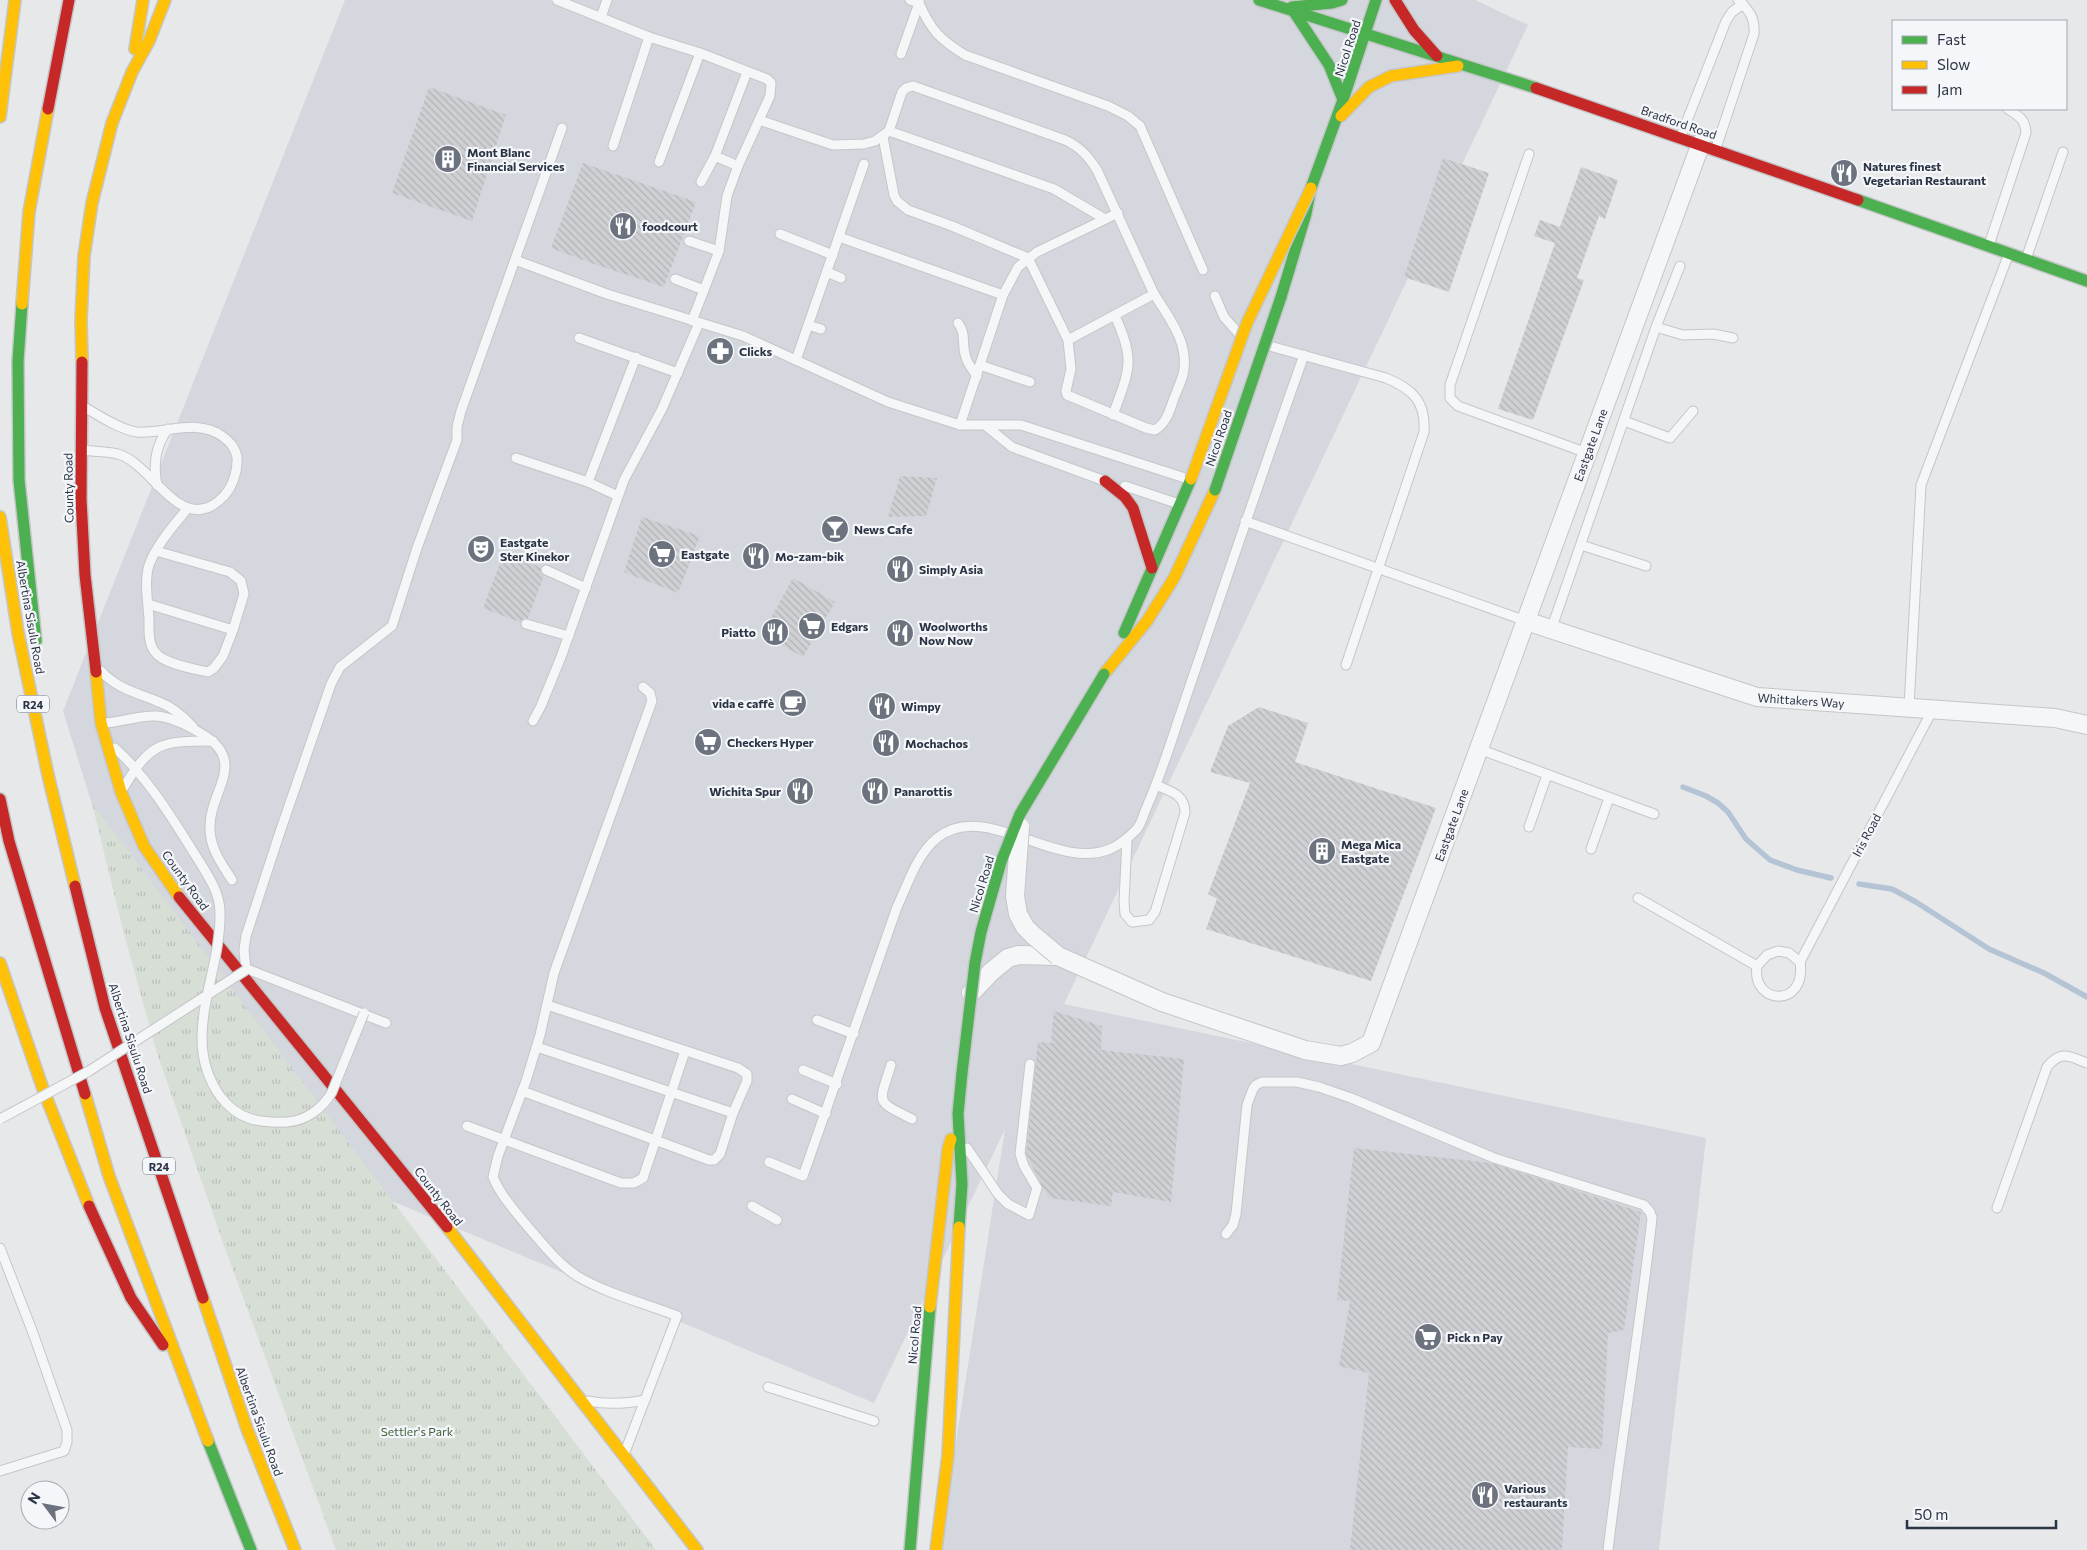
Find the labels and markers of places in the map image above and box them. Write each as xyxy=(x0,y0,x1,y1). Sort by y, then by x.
building icon: Mont Blanc Financial Services xyxy=(433,144,463,174)
place label: Mont Blanc Financial Services xyxy=(467,145,565,173)
restaurant icon: Natures finest Vegetarian Restaurant xyxy=(1829,158,1859,188)
place label: Natures finest Vegetarian Restaurant xyxy=(1863,159,1986,187)
restaurant icon: foodcourt xyxy=(608,211,638,241)
place label: foodcourt xyxy=(642,219,698,233)
pharmacy icon: Clicks xyxy=(705,336,735,366)
place label: Clicks xyxy=(739,344,773,358)
bar icon: News Cafe xyxy=(820,514,850,544)
place label: News Cafe xyxy=(854,522,912,536)
theatre icon: Eastgate Ster Kinekor xyxy=(466,534,496,564)
place label: Eastgate Ster Kinekor xyxy=(500,535,569,563)
supermarket icon: Eastgate xyxy=(647,539,677,569)
restaurant icon: Mo-zam-bik xyxy=(741,541,771,571)
place label: Eastgate xyxy=(681,547,729,561)
place label: Mo-zam-bik xyxy=(775,549,844,563)
restaurant icon: Simply Asia xyxy=(885,554,915,584)
place label: Simply Asia xyxy=(919,562,983,576)
supermarket icon: Edgars xyxy=(797,611,827,641)
restaurant icon: Piatto xyxy=(760,617,790,647)
restaurant icon: Woolworths Now Now xyxy=(885,618,915,648)
place label: Edgars xyxy=(831,619,869,633)
place label: Woolworths Now Now xyxy=(919,619,988,647)
place label: Piatto xyxy=(721,625,756,639)
cafe icon: vida e caffè xyxy=(778,688,808,718)
restaurant icon: Wimpy xyxy=(867,691,897,721)
place label: vida e caffè xyxy=(712,696,774,710)
place label: Wimpy xyxy=(901,699,941,713)
supermarket icon: Checkers Hyper xyxy=(693,727,723,757)
restaurant icon: Mochachos xyxy=(871,728,901,758)
place label: Checkers Hyper xyxy=(727,735,814,749)
place label: Mochachos xyxy=(905,736,969,750)
restaurant icon: Wichita Spur xyxy=(785,776,815,806)
restaurant icon: Panarottis xyxy=(860,776,890,806)
place label: Wichita Spur xyxy=(709,784,781,798)
place label: Panarottis xyxy=(894,784,953,798)
building icon: Mega Mica Eastgate xyxy=(1307,836,1337,866)
place label: Mega Mica Eastgate xyxy=(1341,837,1401,865)
supermarket icon: Pick n Pay xyxy=(1413,1322,1443,1352)
place label: Pick n Pay xyxy=(1447,1330,1503,1344)
restaurant icon: Various restaurants xyxy=(1470,1480,1500,1510)
place label: Various restaurants xyxy=(1504,1481,1568,1509)

